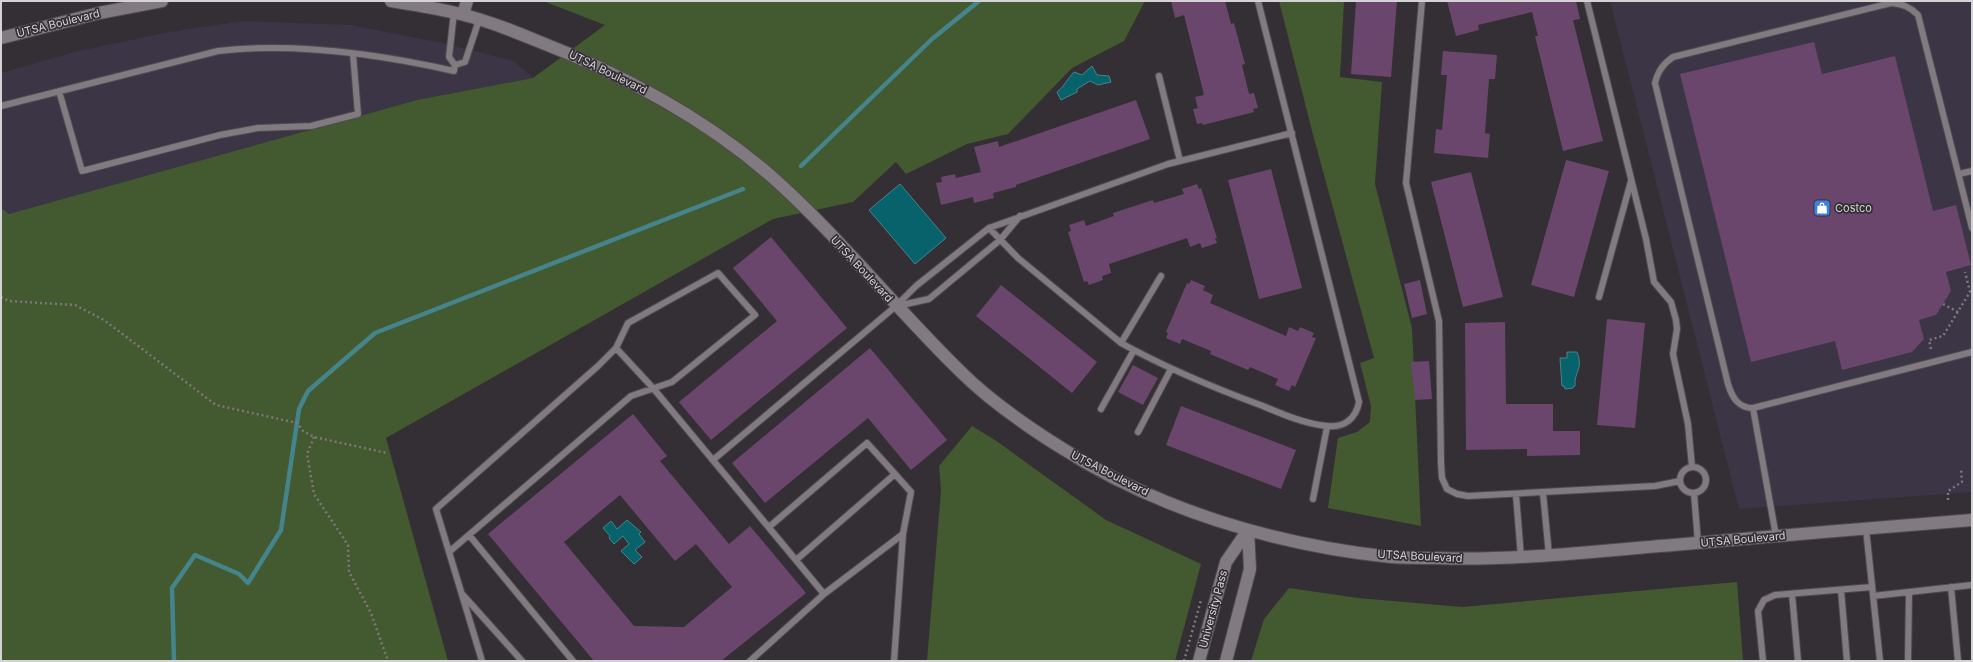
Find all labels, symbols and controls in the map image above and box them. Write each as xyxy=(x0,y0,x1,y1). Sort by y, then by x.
street label: UTSA Boulevard xyxy=(15,6,101,40)
street label: UTSA Boulevard xyxy=(567,47,649,97)
shop icon: Costco xyxy=(1812,198,1832,218)
place label: Costco xyxy=(1835,201,1872,215)
street label: UTSA Boulevard xyxy=(828,233,896,305)
street label: UTSA Boulevard xyxy=(1069,447,1151,499)
street label: UTSA Boulevard xyxy=(1700,528,1786,550)
street label: UTSA Boulevard xyxy=(1377,547,1463,565)
street label: University Pass xyxy=(1196,568,1230,650)

